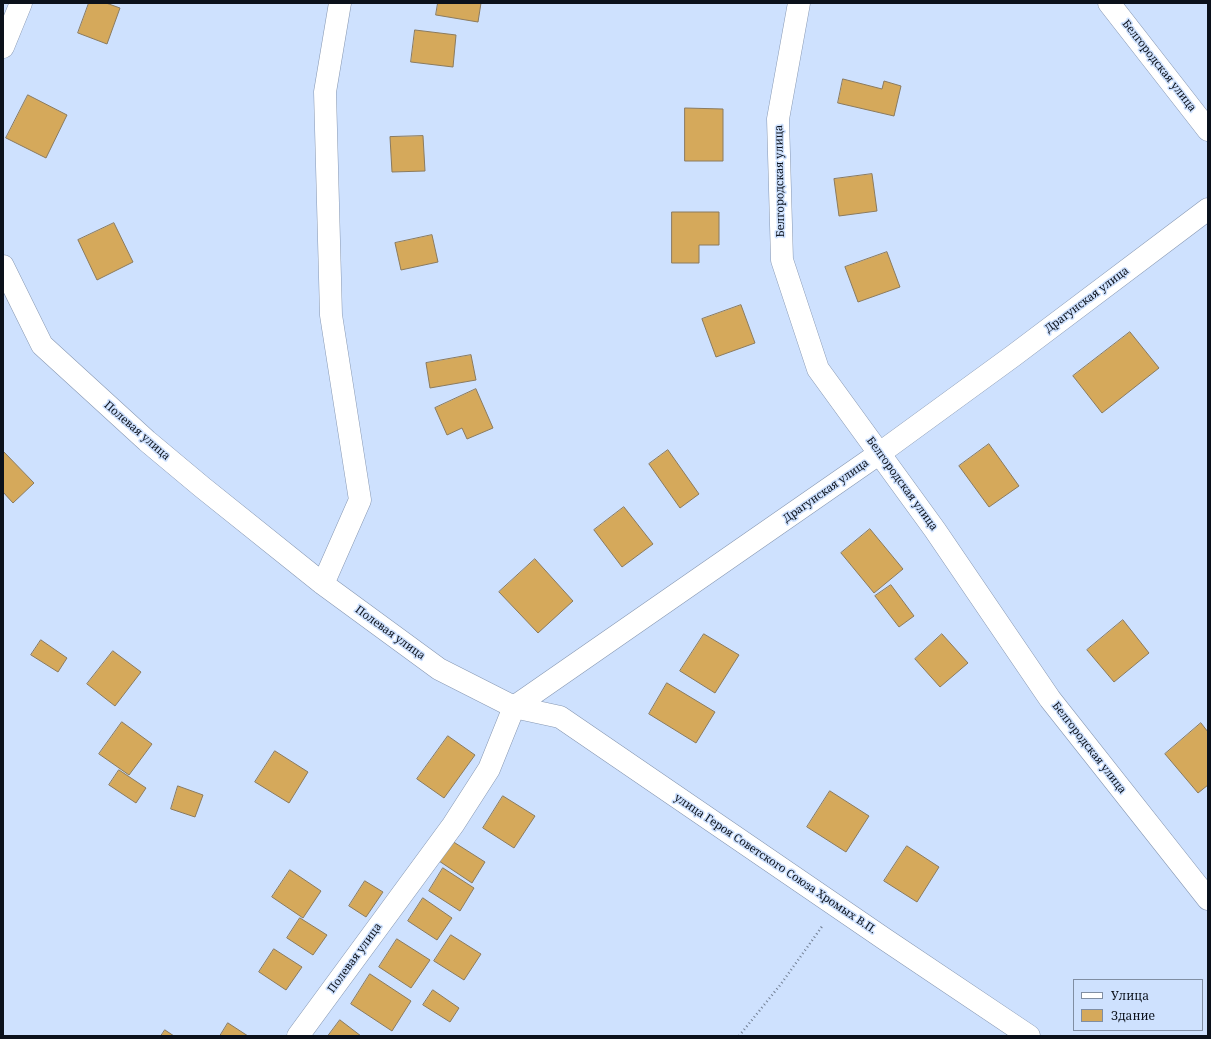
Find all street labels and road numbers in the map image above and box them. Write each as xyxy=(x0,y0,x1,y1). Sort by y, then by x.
street label: Белгородская улица xyxy=(1119,18,1199,114)
street label: Белгородская улица xyxy=(772,125,788,237)
street label: Драгунская улица xyxy=(1042,264,1132,336)
street label: Полевая улица xyxy=(101,399,173,463)
street label: Белгородская улица xyxy=(864,435,940,533)
street label: Драгунская улица xyxy=(781,456,871,526)
street label: Полевая улица xyxy=(353,603,427,663)
street label: Белгородская улица xyxy=(1049,700,1129,796)
street label: улица Героя Советского Союза Хромых В.П. xyxy=(671,791,879,937)
street label: Полевая улица xyxy=(325,921,385,995)

